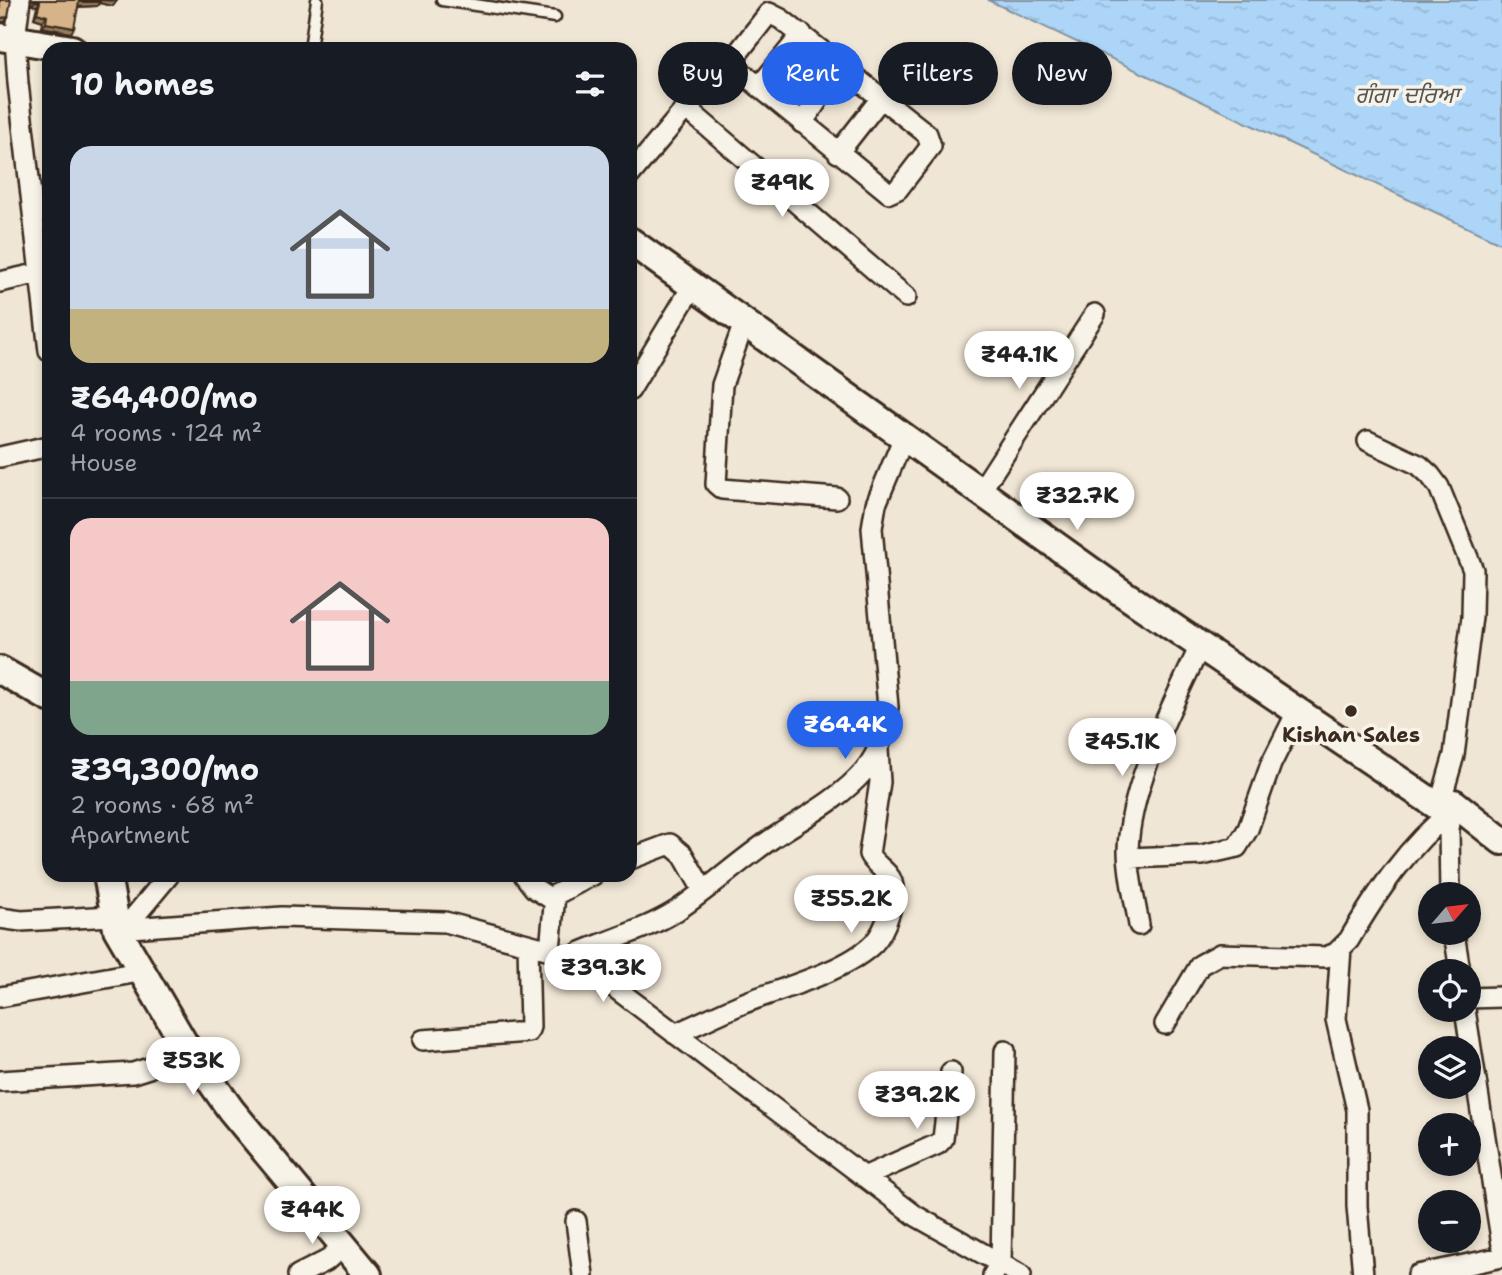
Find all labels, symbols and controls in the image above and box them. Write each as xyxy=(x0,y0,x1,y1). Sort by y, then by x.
chip: Buy xyxy=(658,42,748,105)
chip: Rent xyxy=(762,42,864,105)
chip: Filters xyxy=(878,42,998,105)
chip: New xyxy=(1012,42,1112,105)
text: 10 homes xyxy=(70,64,215,105)
icon: filters xyxy=(571,65,609,103)
water label: ਗੰਗਾ ਦਰਿਆ xyxy=(1355,80,1463,110)
pin: ₹49K xyxy=(741,160,823,219)
text: ₹49K xyxy=(750,167,814,197)
icon: home xyxy=(277,191,403,317)
pin: ₹44.1K xyxy=(962,332,1076,391)
text: ₹44.1K xyxy=(980,339,1058,369)
text: ₹64,400/mo xyxy=(70,377,258,418)
text: 4 rooms · 124 m² xyxy=(70,418,262,448)
text: House xyxy=(70,448,138,478)
pin: ₹32.7K xyxy=(1020,472,1134,532)
text: ₹32.7K xyxy=(1035,480,1119,510)
icon: home xyxy=(277,563,403,689)
pin: ₹64.4K xyxy=(788,702,902,761)
marker: Kishan Sales xyxy=(1343,703,1359,719)
text: ₹64.4K xyxy=(803,709,887,739)
pin: ₹45.1K xyxy=(1065,718,1179,778)
place label: Kishan Sales xyxy=(1282,721,1420,749)
text: ₹45.1K xyxy=(1084,726,1160,756)
text: ₹39,300/mo xyxy=(70,749,259,790)
text: 2 rooms · 68 m² xyxy=(70,790,254,820)
text: Apartment xyxy=(70,820,190,850)
pin: ₹55.2K xyxy=(794,876,908,935)
north arrow xyxy=(1418,882,1480,945)
map controls xyxy=(1418,882,1481,1253)
text: ₹55.2K xyxy=(810,883,892,913)
pin: ₹39.3K xyxy=(546,944,660,1004)
text: ₹39.3K xyxy=(560,952,646,982)
button: locate xyxy=(1418,959,1481,1022)
button: layers xyxy=(1418,1036,1481,1099)
pin: ₹53K xyxy=(152,1038,234,1097)
text: ₹53K xyxy=(162,1045,224,1075)
pin: ₹39.2K xyxy=(860,1072,974,1131)
text: ₹39.2K xyxy=(874,1079,960,1109)
button: + xyxy=(1418,1113,1481,1176)
pin: ₹44K xyxy=(271,1186,353,1246)
button: − xyxy=(1418,1190,1481,1253)
text: ₹44K xyxy=(280,1194,344,1224)

